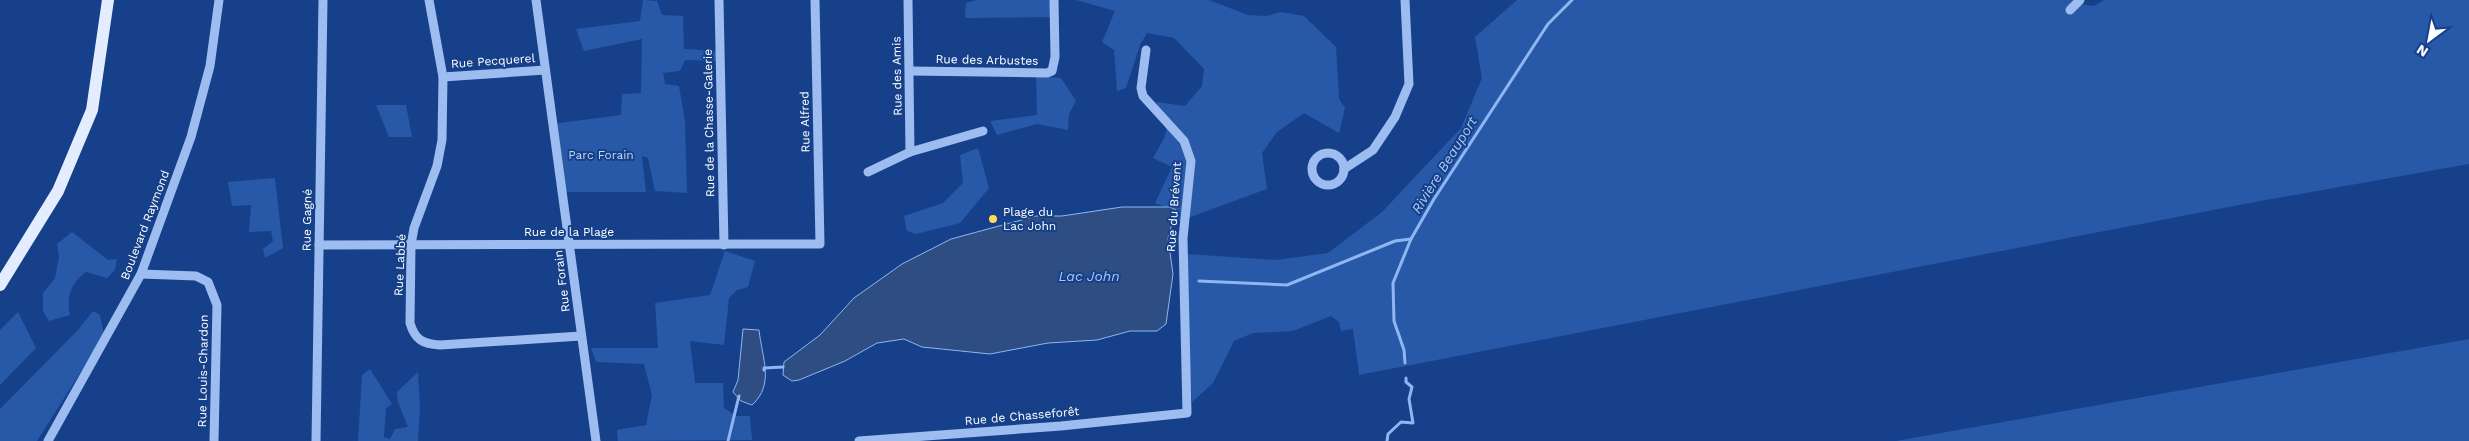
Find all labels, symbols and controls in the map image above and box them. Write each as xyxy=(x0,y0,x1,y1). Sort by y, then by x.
north arrow xyxy=(2404,15,2454,65)
street label: Rue des Amis xyxy=(889,36,905,116)
text: N xyxy=(2413,41,2431,61)
street label: Rue de la Chasse-Galerie xyxy=(701,49,717,197)
street label: Rue Pecquerel xyxy=(450,51,536,71)
street label: Rue des Arbustes xyxy=(935,52,1039,68)
street label: Rue Alfred xyxy=(797,91,813,153)
water label: Rivière Beauport xyxy=(1408,114,1480,216)
park label: Parc Forain xyxy=(568,148,634,162)
street label: Rue du Brévent xyxy=(1164,162,1184,252)
street label: Boulevard Raymond xyxy=(118,168,172,282)
street label: Rue Gagné xyxy=(299,189,315,251)
place label: Plage du Lac John xyxy=(1003,205,1056,233)
marker: Plage du Lac John xyxy=(987,213,999,225)
street label: Rue de la Plage xyxy=(524,225,614,239)
street label: Rue Labbé xyxy=(391,234,409,296)
street label: Rue Forain xyxy=(551,249,573,313)
water label: Lac John xyxy=(1058,268,1120,284)
street label: Rue Louis-Chardon xyxy=(195,314,211,428)
street label: Rue de Chasseforêt xyxy=(964,404,1080,428)

